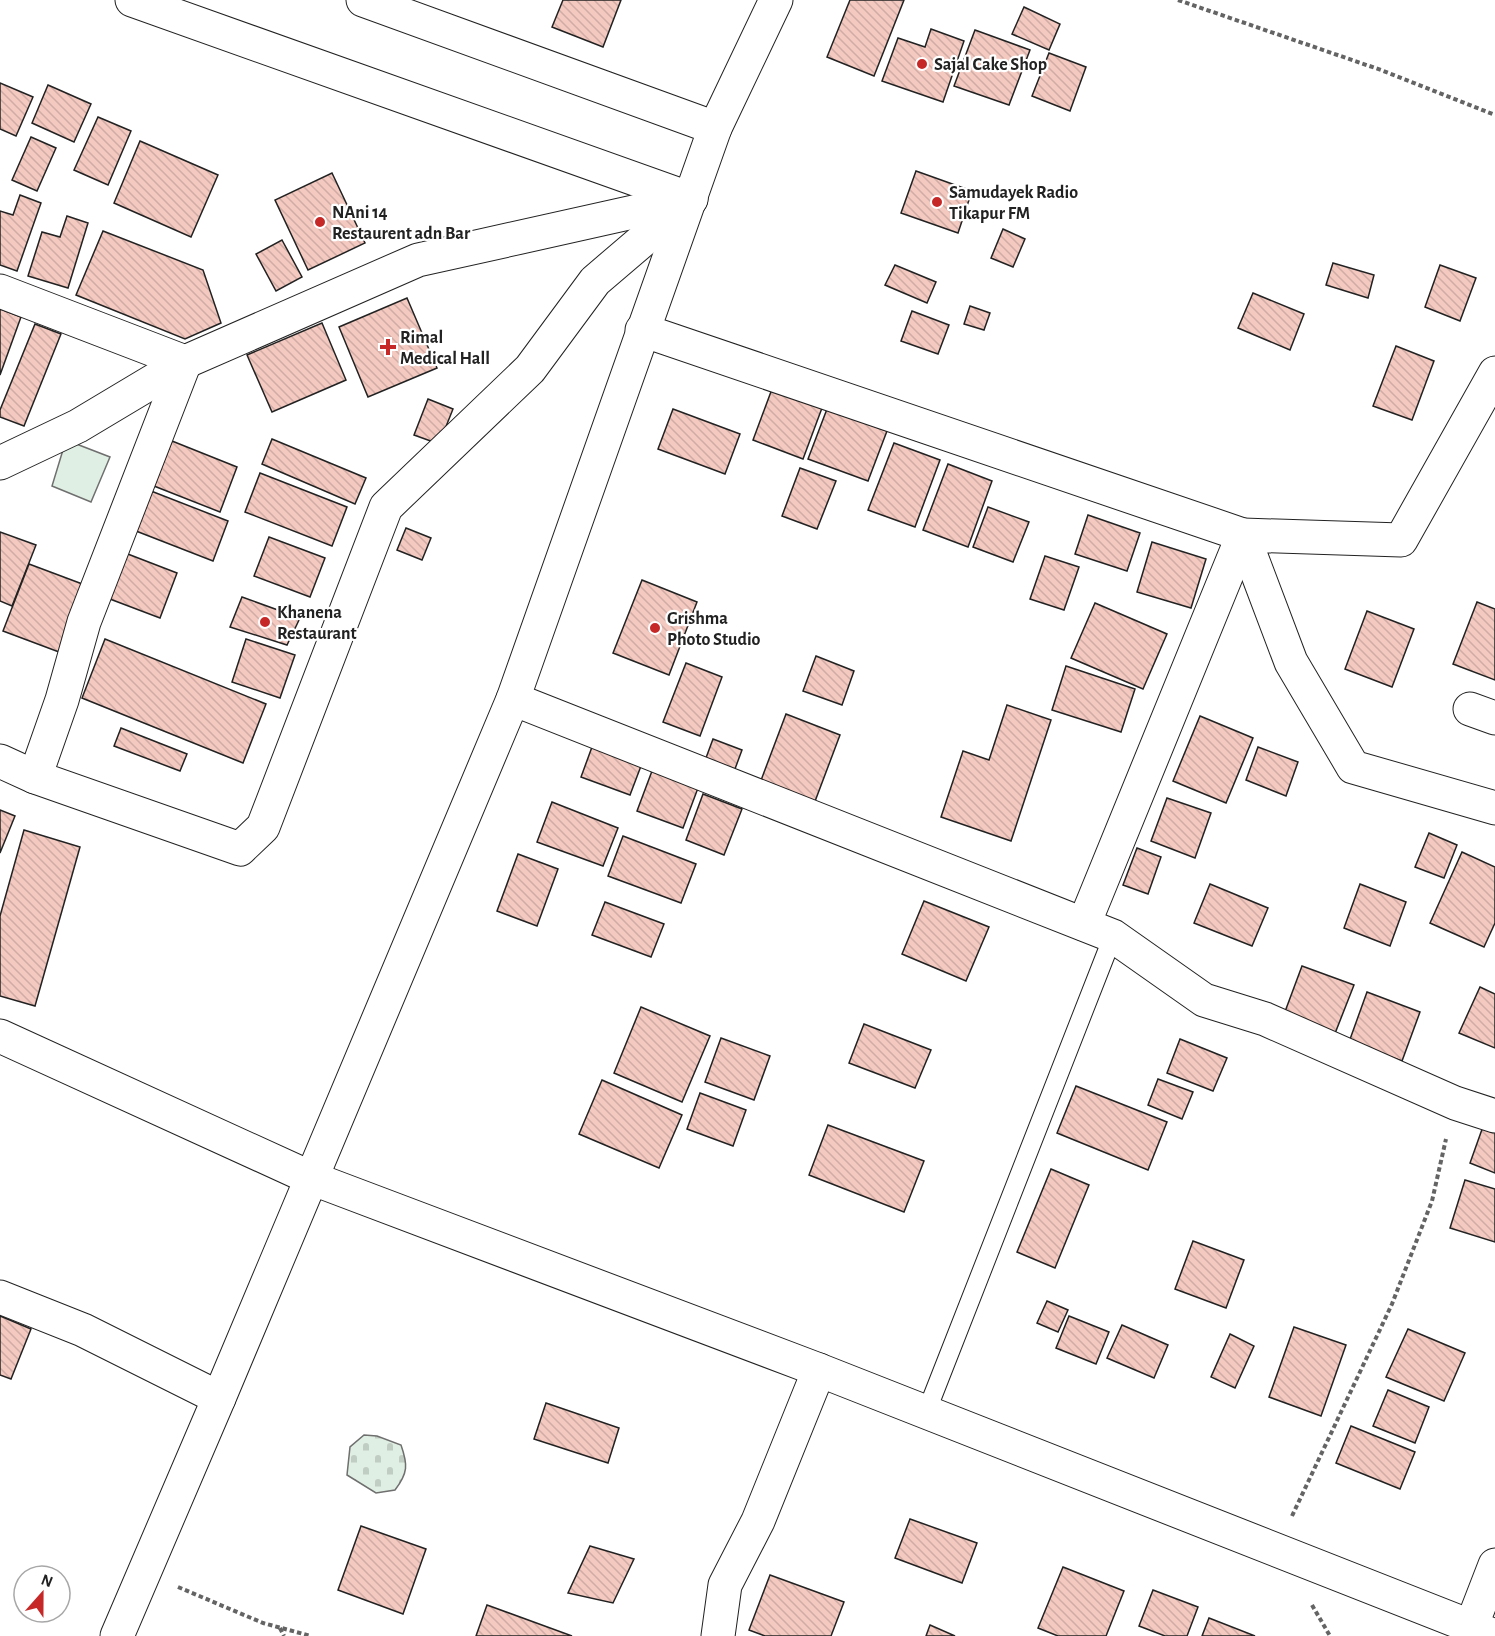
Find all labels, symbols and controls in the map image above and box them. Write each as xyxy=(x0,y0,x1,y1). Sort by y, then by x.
place label: Sajal Cake Shop xyxy=(934,56,1047,74)
marker: Sajal Cake Shop xyxy=(915,57,929,71)
place label: Samudayek Radio Tikapur FM xyxy=(949,184,1078,223)
marker: Samudayek Radio Tikapur FM xyxy=(930,195,944,209)
place label: NAni 14 Restaurent adn Bar xyxy=(332,204,471,243)
marker: NAni 14 Restaurent adn Bar xyxy=(313,215,327,229)
place label: Rimal Medical Hall xyxy=(400,329,490,368)
marker: Rimal Medical Hall xyxy=(381,340,395,354)
place label: Khanena Restaurant xyxy=(277,604,357,643)
place label: Grishma Photo Studio xyxy=(667,610,761,649)
marker: Khanena Restaurant xyxy=(258,615,272,629)
marker: Grishma Photo Studio xyxy=(648,621,662,635)
north arrow xyxy=(12,1564,72,1624)
text: N xyxy=(39,1571,55,1590)

